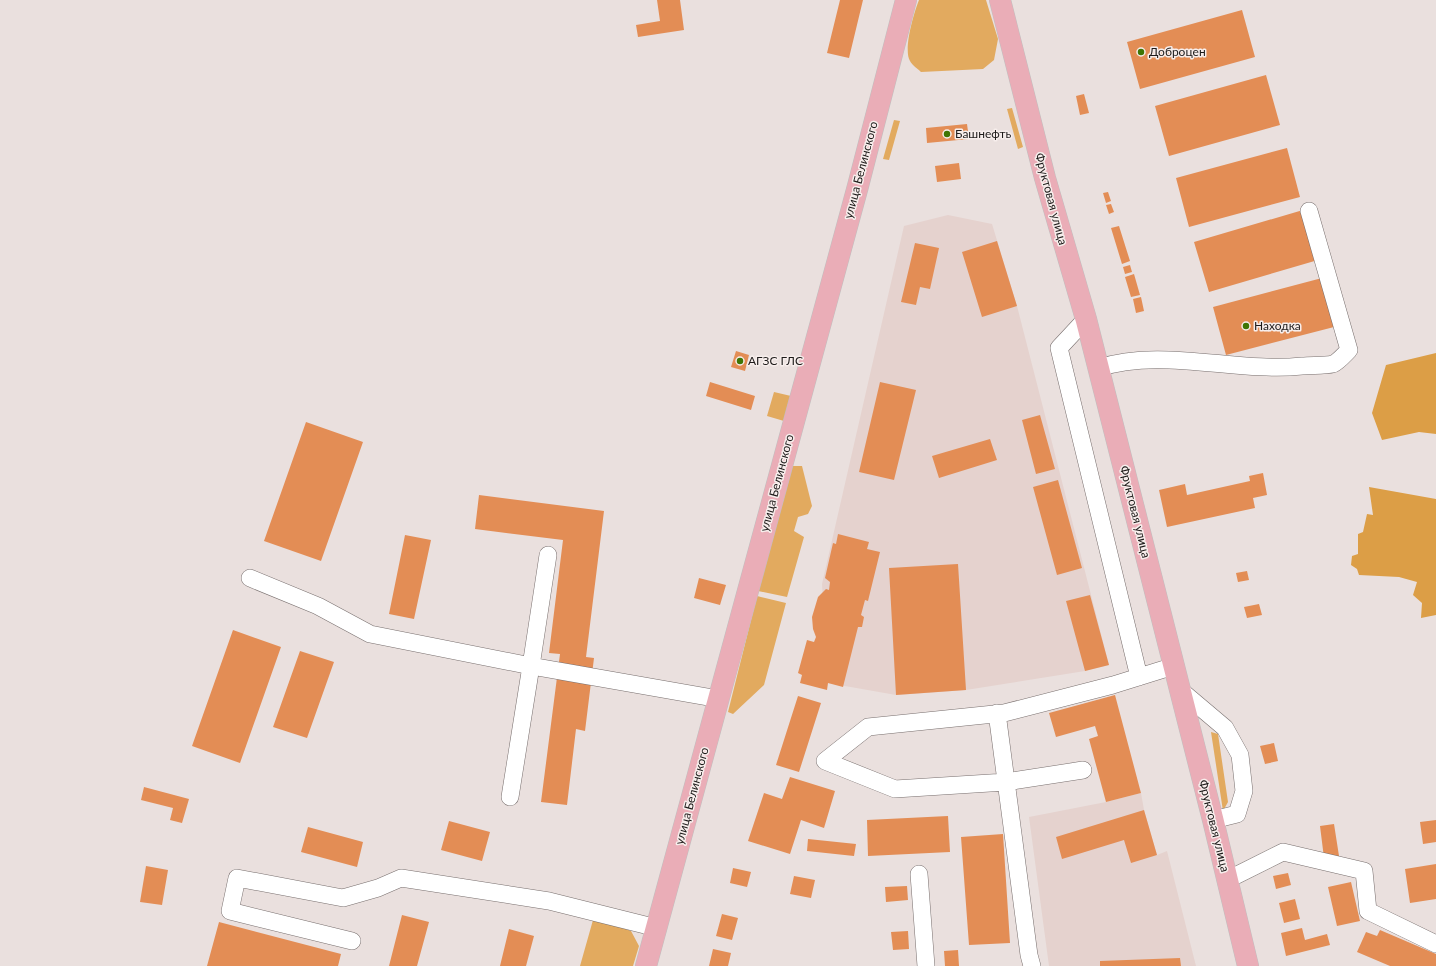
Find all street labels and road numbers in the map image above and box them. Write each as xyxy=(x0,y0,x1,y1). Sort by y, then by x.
street label: улица Белинского xyxy=(840,119,881,220)
street label: Фруктовая улица xyxy=(1032,151,1071,247)
street label: улица Белинского xyxy=(756,432,797,533)
street label: Фруктовая улица xyxy=(1117,464,1154,560)
street label: улица Белинского xyxy=(671,745,712,846)
street label: Фруктовая улица xyxy=(1196,778,1233,874)

